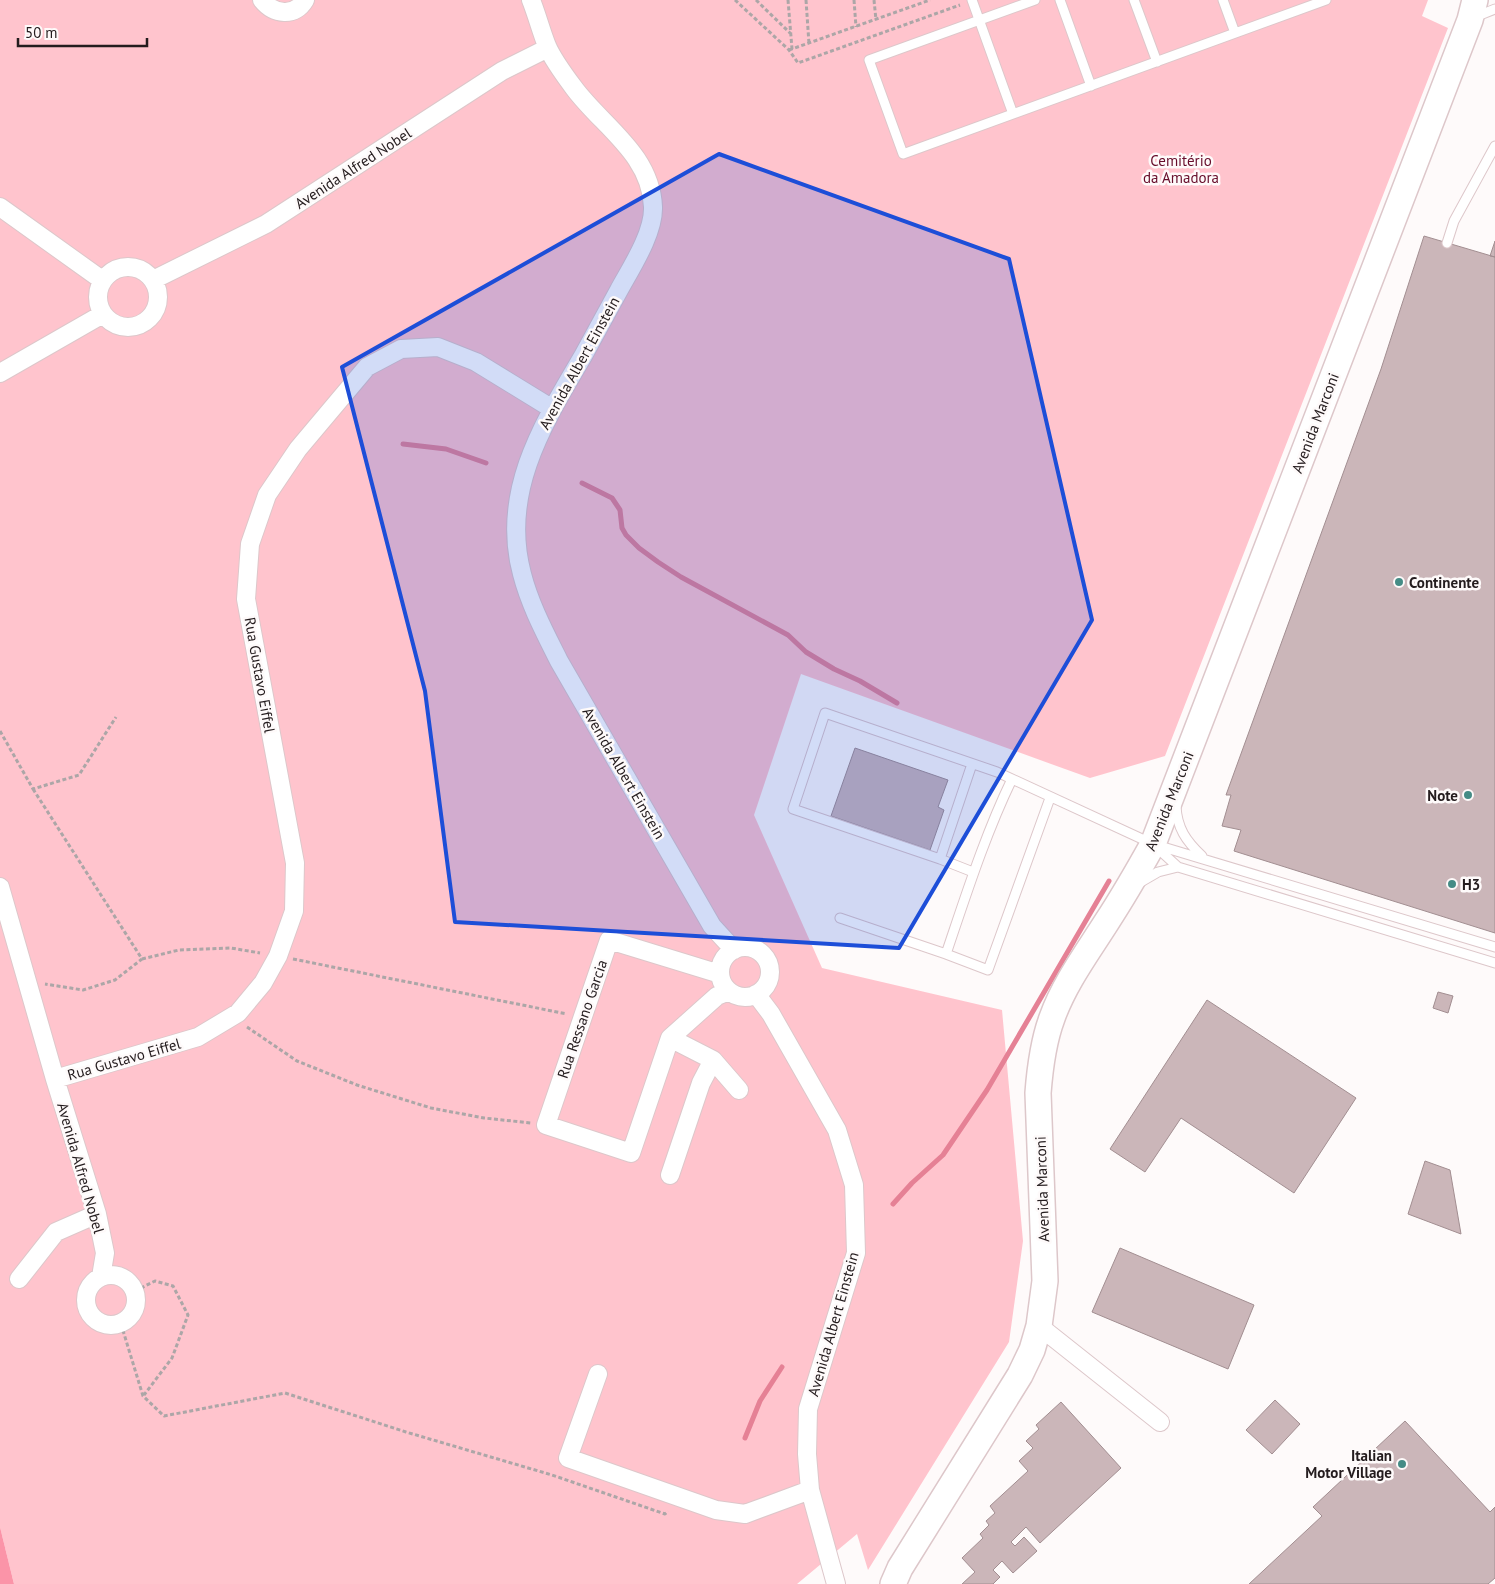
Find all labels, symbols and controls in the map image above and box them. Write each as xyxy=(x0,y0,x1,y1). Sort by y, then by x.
scale bar xyxy=(18,15,146,47)
text: 50 m xyxy=(25,23,58,42)
street label: Avenida Alfred Nobel xyxy=(291,123,415,213)
park label: Cemitério da Amadora xyxy=(1143,151,1219,187)
street label: Avenida Albert Einstein xyxy=(535,293,623,433)
street label: Avenida Marconi xyxy=(1287,370,1343,476)
place label: Continente xyxy=(1409,573,1479,592)
marker: Continente xyxy=(1393,576,1405,588)
street label: Rua Gustavo Eiffel xyxy=(240,616,280,735)
street label: Avenida Albert Einstein xyxy=(579,704,669,842)
street label: Avenida Marconi xyxy=(1140,748,1198,854)
place label: Note xyxy=(1427,786,1458,805)
marker: Note xyxy=(1462,789,1474,801)
place label: H3 xyxy=(1462,875,1480,894)
marker: H3 xyxy=(1446,878,1458,890)
street label: Rua Ressano Garcia xyxy=(553,957,611,1081)
street label: Rua Gustavo Eiffel xyxy=(65,1034,183,1084)
street label: Avenida Alfred Nobel xyxy=(53,1100,109,1236)
street label: Avenida Marconi xyxy=(1031,1136,1053,1242)
street label: Avenida Albert Einstein xyxy=(803,1250,863,1398)
place label: Italian Motor Village xyxy=(1305,1446,1392,1482)
marker: Italian Motor Village xyxy=(1396,1458,1408,1470)

